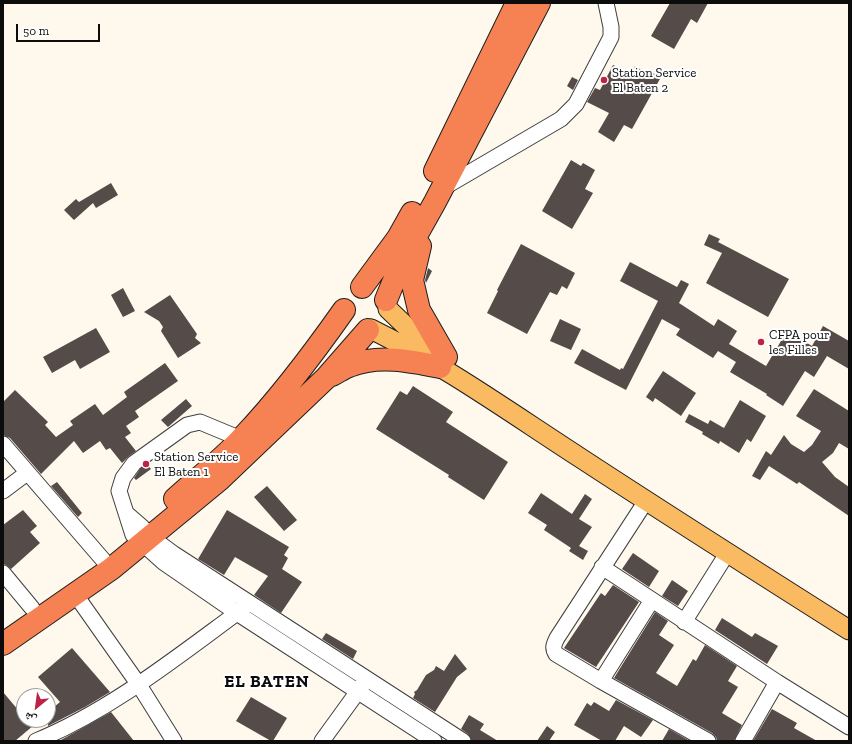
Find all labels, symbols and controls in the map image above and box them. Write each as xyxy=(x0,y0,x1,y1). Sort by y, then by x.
scale bar xyxy=(18,16,102,42)
text: 50 m xyxy=(23,24,49,38)
place label: Station Service El Baten 2 xyxy=(612,65,696,96)
marker: Station Service El Baten 2 xyxy=(599,75,609,85)
place label: CFPA pour les Filles xyxy=(769,327,829,358)
marker: CFPA pour les Filles xyxy=(756,337,766,347)
place label: Station Service El Baten 1 xyxy=(154,449,238,480)
marker: Station Service El Baten 1 xyxy=(141,459,151,469)
district label: EL BATEN xyxy=(224,672,310,692)
north arrow xyxy=(16,688,56,728)
text: ش xyxy=(22,710,39,727)

